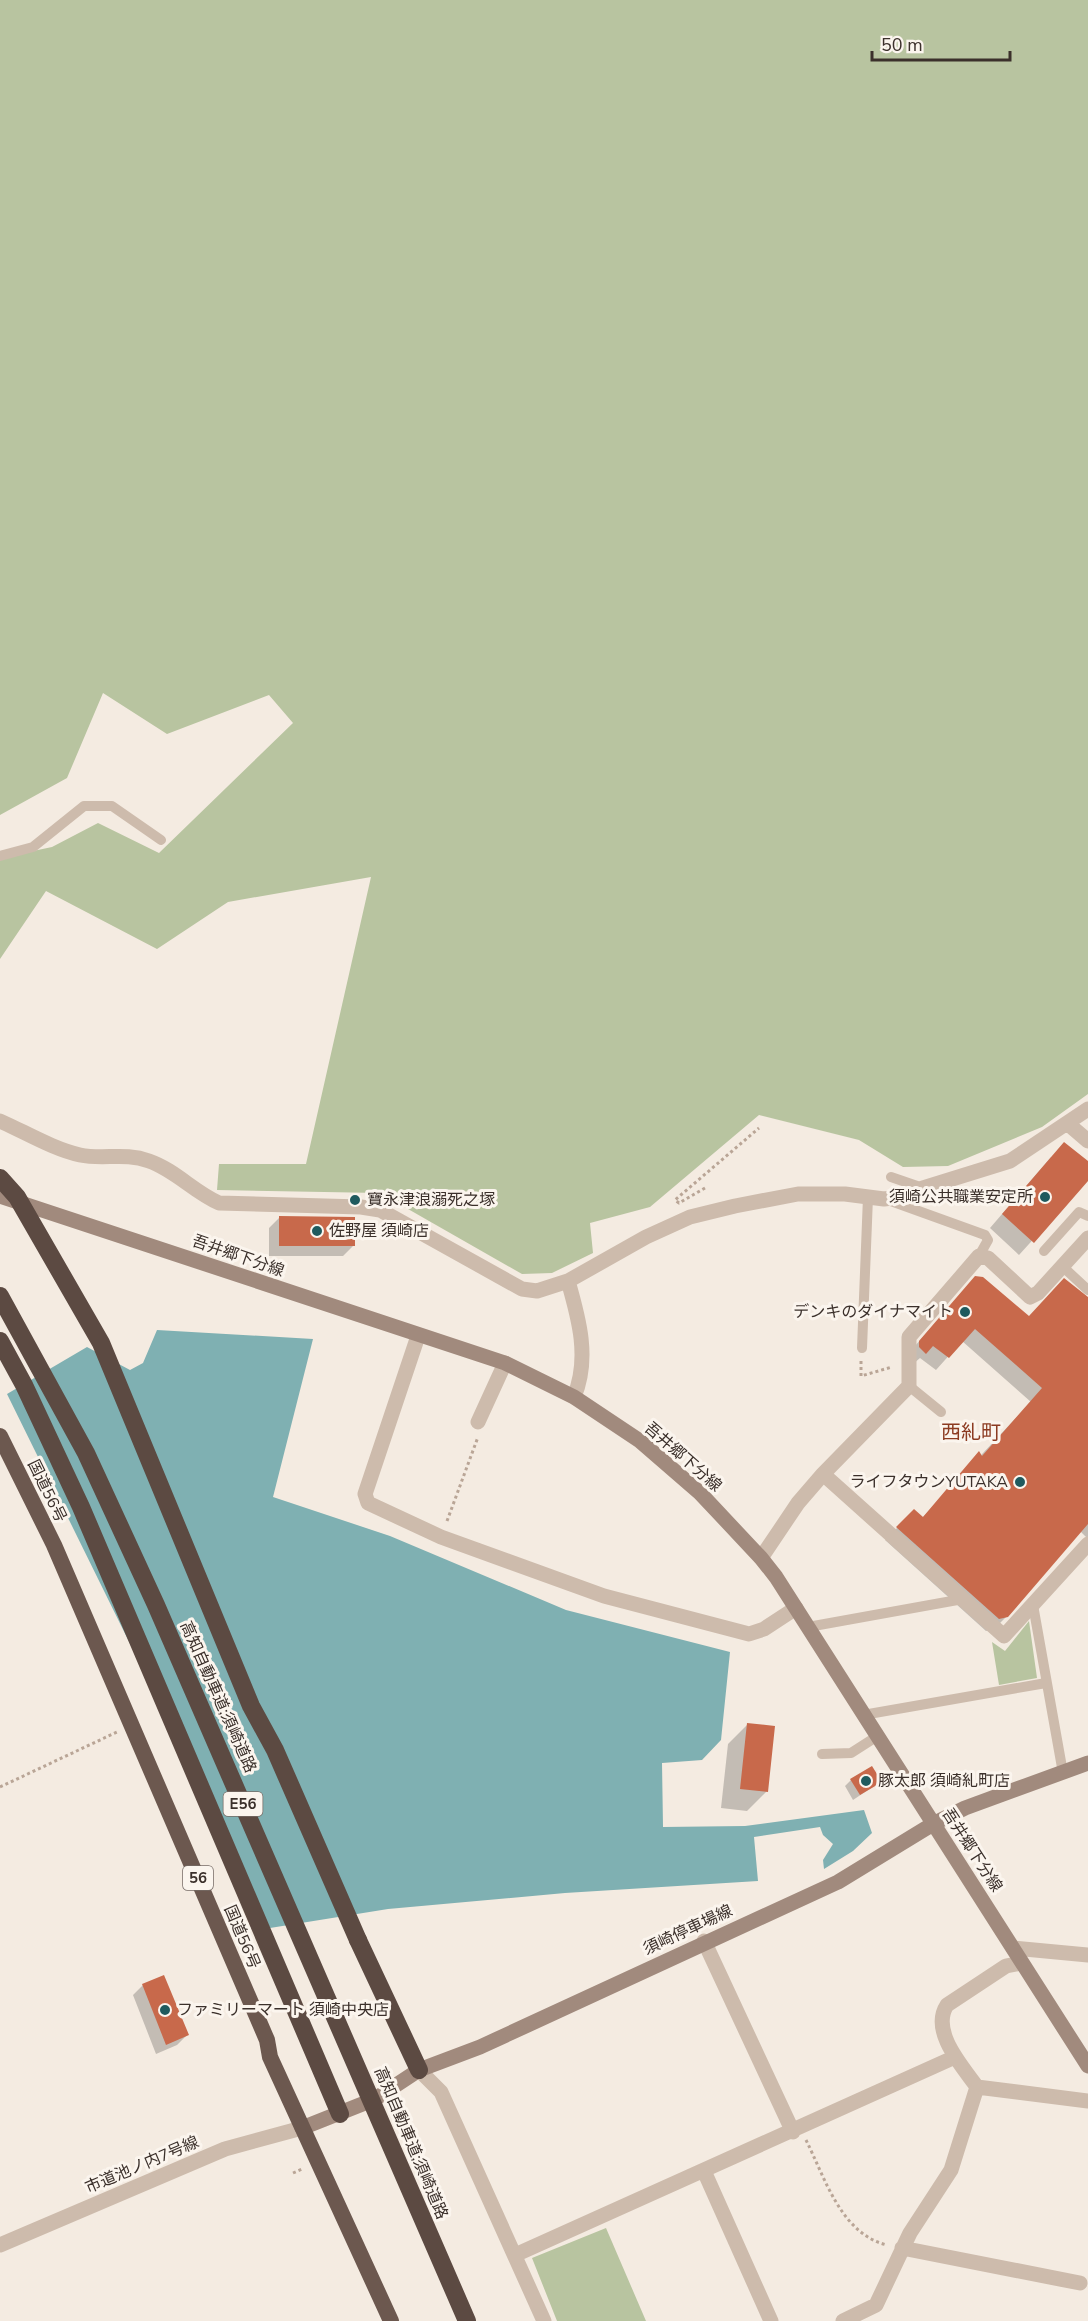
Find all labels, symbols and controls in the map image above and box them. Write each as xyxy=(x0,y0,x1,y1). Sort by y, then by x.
scale bar xyxy=(872,24,1010,62)
text: 50 m xyxy=(881,33,923,57)
place label: 須崎公共職業安定所 xyxy=(889,1186,1033,1208)
place label: 寶永津浪溺死之塚 xyxy=(367,1189,495,1211)
marker: 須崎公共職業安定所 xyxy=(1038,1190,1052,1204)
marker: 寶永津浪溺死之塚 xyxy=(348,1193,362,1207)
place label: 佐野屋 須崎店 xyxy=(329,1220,429,1242)
marker: 佐野屋 須崎店 xyxy=(310,1224,324,1238)
street label: 吾井郷下分線 xyxy=(189,1230,287,1282)
place label: デンキのダイナマイト xyxy=(793,1301,953,1323)
marker: デンキのダイナマイト xyxy=(958,1305,972,1319)
street label: 吾井郷下分線 xyxy=(640,1417,726,1497)
district label: 西糺町 xyxy=(941,1419,1001,1446)
street label: 国道56号 xyxy=(22,1456,72,1526)
place label: ライフタウンYUTAKA xyxy=(850,1471,1008,1493)
marker: ライフタウンYUTAKA xyxy=(1013,1475,1027,1489)
street label: 高知自動車道;須崎道路 xyxy=(175,1618,261,1776)
place label: 豚太郎 須崎糺町店 xyxy=(878,1770,1010,1792)
marker: 豚太郎 須崎糺町店 xyxy=(859,1774,873,1788)
road number: E56 xyxy=(224,1792,262,1816)
street label: 吾井郷下分線 xyxy=(937,1804,1007,1896)
road number: 56 xyxy=(183,1866,213,1890)
street label: 須崎停車場線 xyxy=(640,1900,736,1960)
street label: 国道56号 xyxy=(219,1902,265,1972)
place label: ファミリーマート 須崎中央店 xyxy=(177,1999,389,2021)
marker: ファミリーマート 須崎中央店 xyxy=(158,2003,172,2017)
street label: 高知自動車道;須崎道路 xyxy=(369,2063,453,2223)
street label: 市道池ノ内7号線 xyxy=(82,2131,202,2199)

